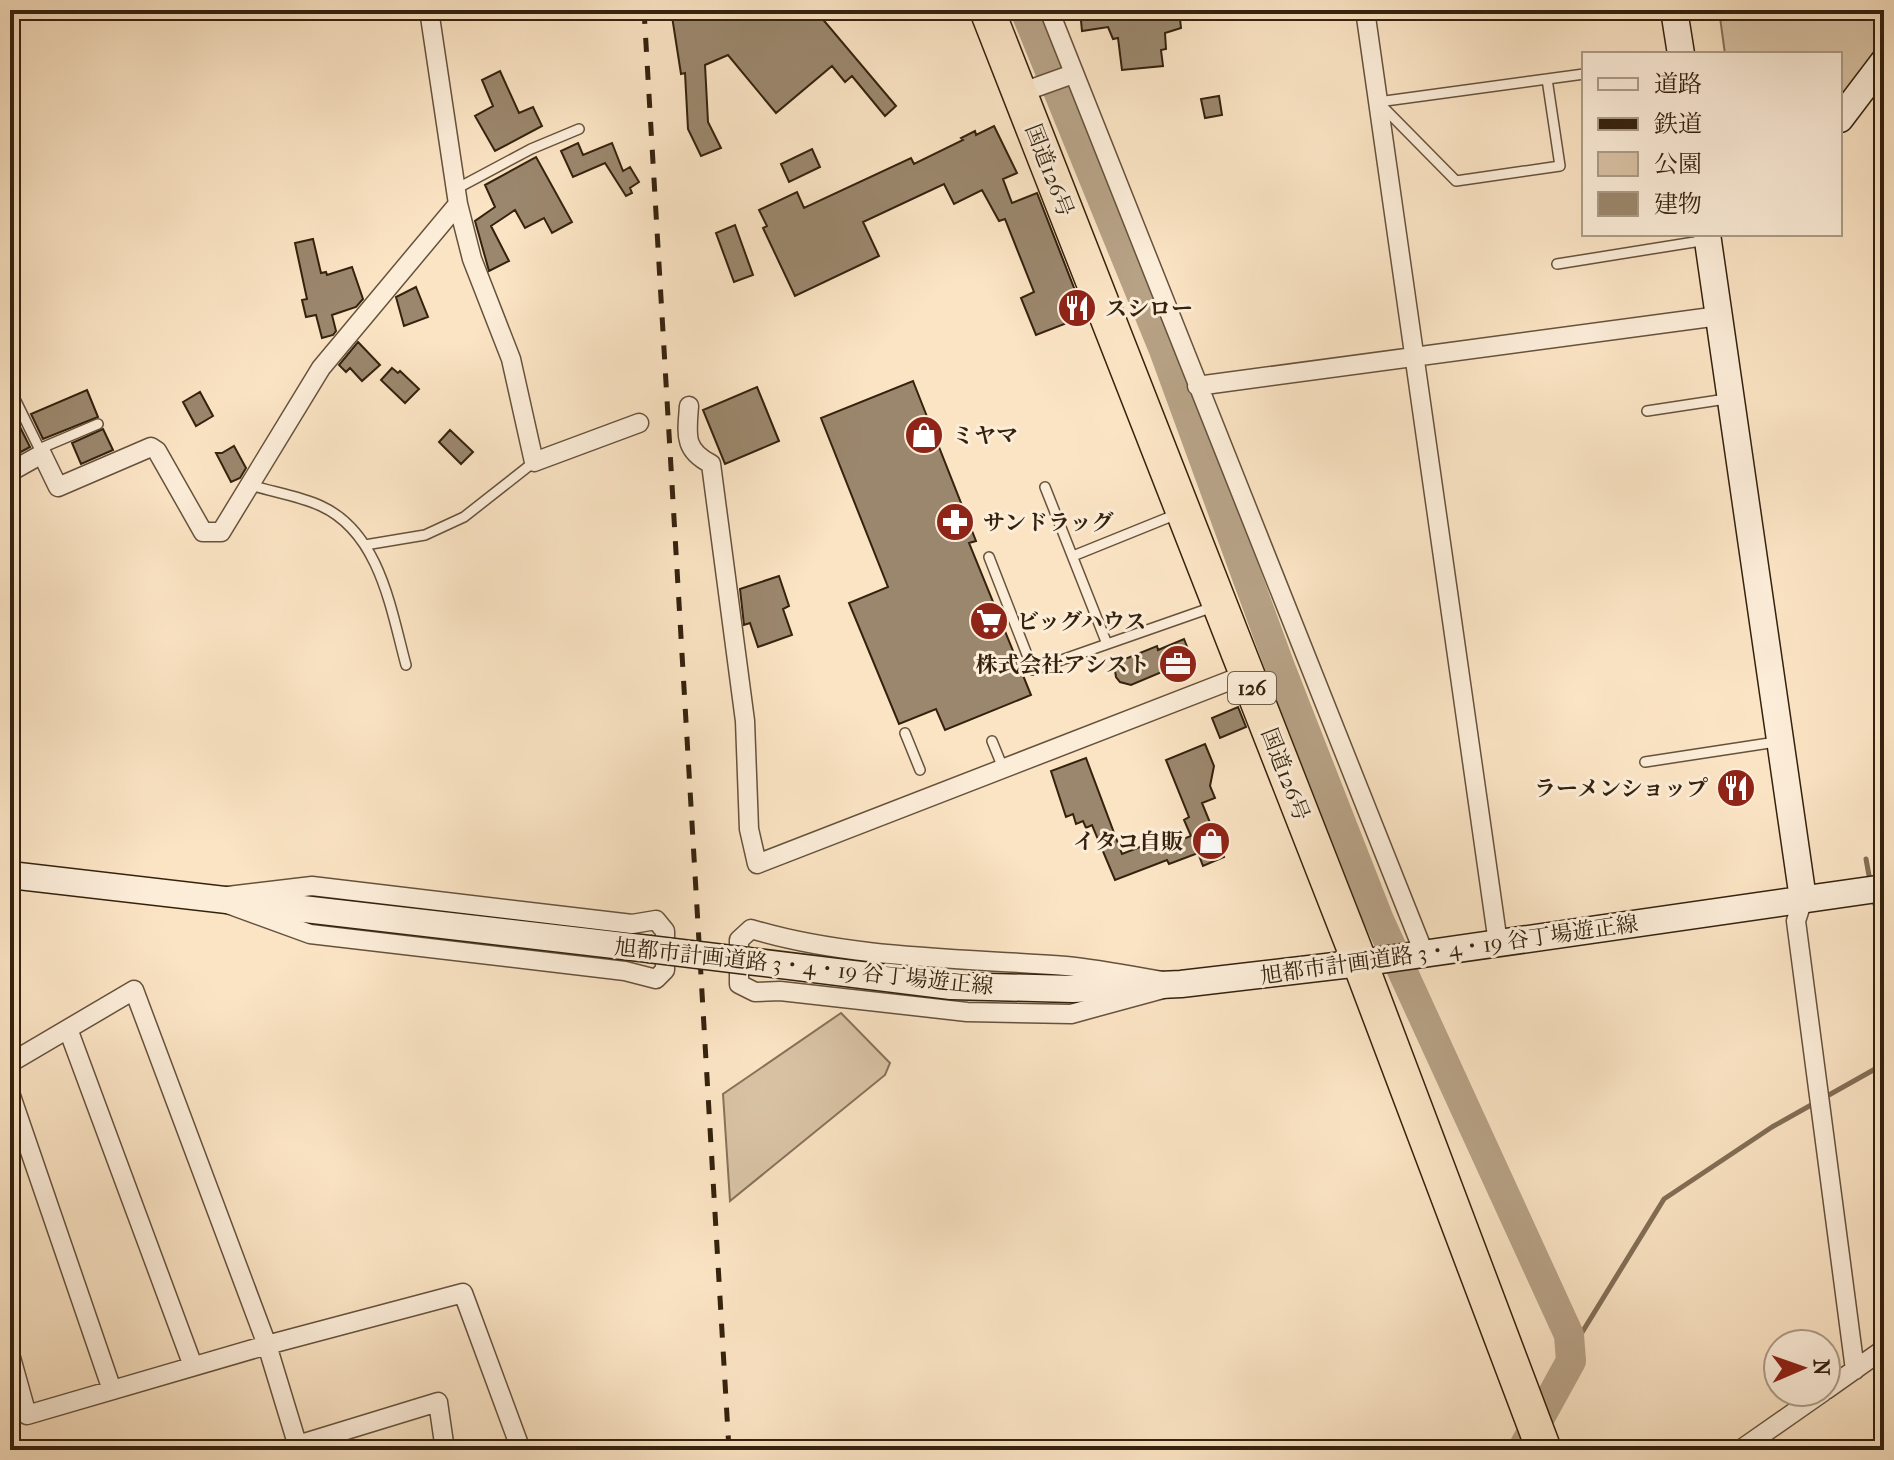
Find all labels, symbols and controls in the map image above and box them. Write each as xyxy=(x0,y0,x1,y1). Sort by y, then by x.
legend xyxy=(1582,52,1842,236)
text: 道路 xyxy=(1654,70,1702,98)
text: 鉄道 xyxy=(1654,110,1702,138)
street label: 国道126号 xyxy=(1020,120,1079,220)
text: 公園 xyxy=(1654,150,1702,178)
text: 建物 xyxy=(1654,190,1702,218)
restaurant icon: スシロー xyxy=(1056,287,1098,329)
place label: スシロー xyxy=(1105,296,1193,322)
shop icon: ミヤマ xyxy=(903,414,945,456)
place label: ミヤマ xyxy=(952,423,1018,449)
pharmacy icon: サンドラッグ xyxy=(934,501,976,543)
place label: サンドラッグ xyxy=(983,510,1113,536)
supermarket icon: ビッグハウス xyxy=(968,600,1010,642)
place label: ビッグハウス xyxy=(1017,609,1146,635)
office icon: 株式会社アシスト xyxy=(1157,643,1199,685)
place label: 株式会社アシスト xyxy=(976,652,1150,678)
road number: 126 xyxy=(1228,672,1276,704)
street label: 国道126号 xyxy=(1256,724,1315,824)
restaurant icon: ラーメンショップ xyxy=(1715,767,1757,809)
place label: ラーメンショップ xyxy=(1534,776,1708,802)
shop icon: イタコ自販 xyxy=(1190,820,1232,862)
place label: イタコ自販 xyxy=(1073,829,1183,855)
street label: 旭都市計画道路 3・4・19 谷丁場遊正線 xyxy=(1259,911,1640,989)
street label: 旭都市計画道路 3・4・19 谷丁場遊正線 xyxy=(613,934,995,1000)
north arrow xyxy=(1762,1328,1842,1408)
text: N xyxy=(1808,1359,1834,1376)

